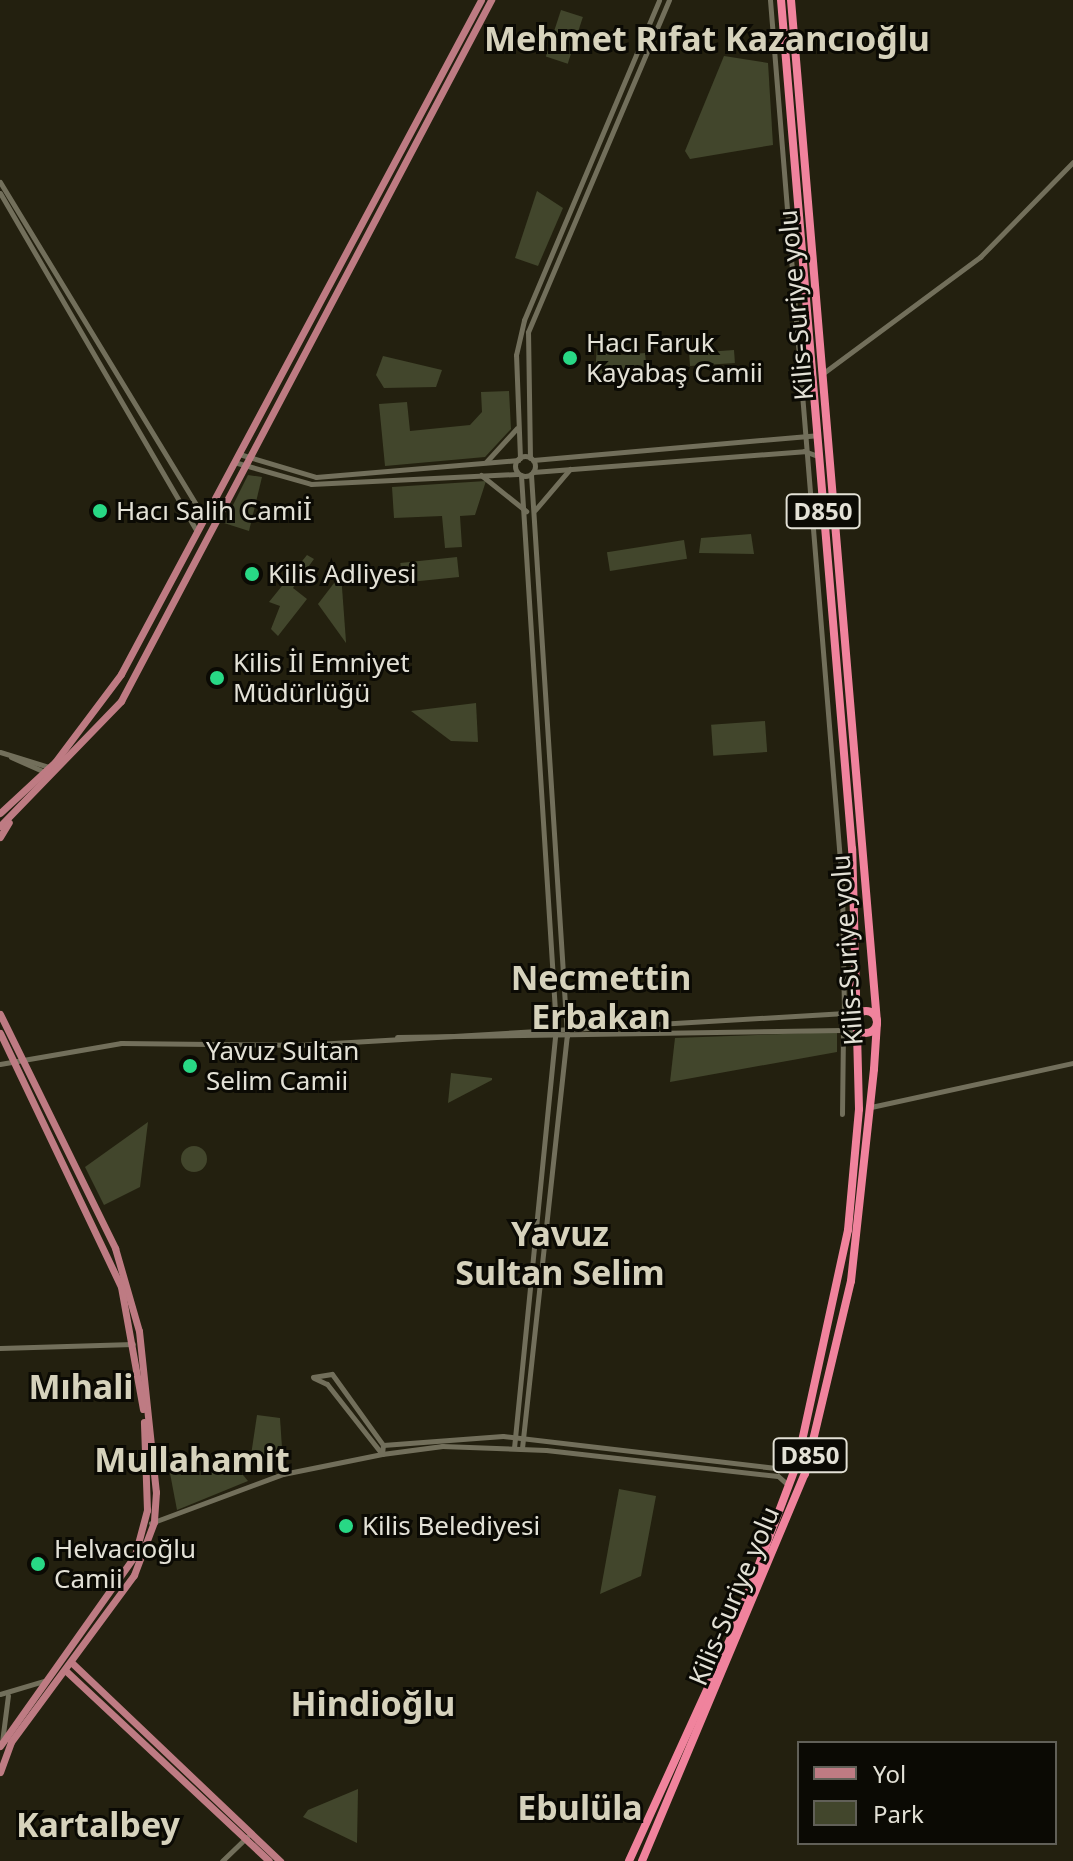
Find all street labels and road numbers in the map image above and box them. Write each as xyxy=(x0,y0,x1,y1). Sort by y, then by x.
street label: Kilis-Suriye yolu xyxy=(772,208,820,402)
road number: D850 xyxy=(785,491,861,531)
street label: Kilis-Suriye yolu xyxy=(825,854,869,1046)
road number: D850 xyxy=(772,1435,848,1475)
street label: Kilis-Suriye yolu xyxy=(682,1502,786,1690)

